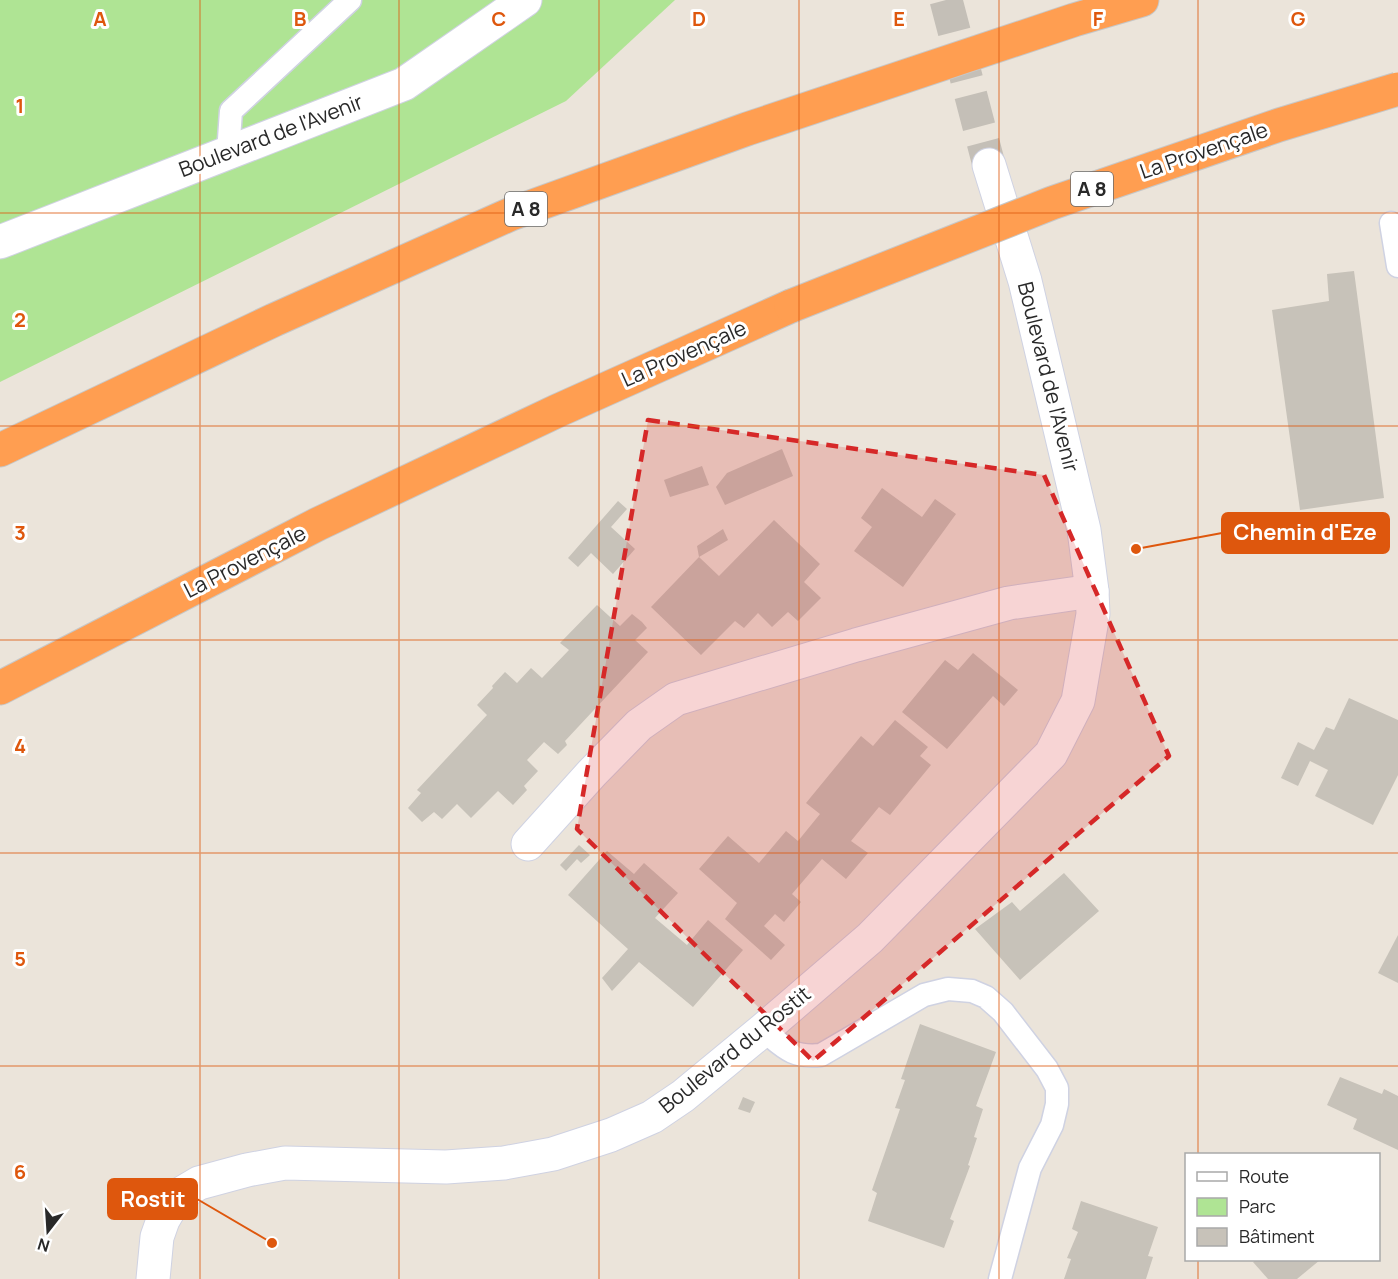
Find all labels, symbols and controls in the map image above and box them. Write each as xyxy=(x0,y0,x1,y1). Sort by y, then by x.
text: A xyxy=(93,5,107,32)
text: B xyxy=(294,5,307,32)
text: C xyxy=(492,5,506,32)
text: D xyxy=(692,5,706,32)
text: E xyxy=(893,5,905,32)
text: F xyxy=(1093,5,1104,32)
text: G xyxy=(1291,5,1306,32)
street label: Boulevard de l'Avenir xyxy=(175,87,367,183)
text: 1 xyxy=(16,92,24,119)
street label: La Provençale xyxy=(1136,115,1271,185)
road number: A 8 xyxy=(1071,172,1113,206)
road number: A 8 xyxy=(505,192,547,226)
street label: Boulevard de l'Avenir xyxy=(1012,279,1086,475)
text: 2 xyxy=(14,306,26,333)
street label: La Provençale xyxy=(617,313,750,393)
callout: Chemin d'Eze xyxy=(1222,513,1389,553)
text: Chemin d'Eze xyxy=(1233,517,1377,547)
street label: La Provençale xyxy=(179,518,310,604)
text: 3 xyxy=(14,519,26,546)
text: 4 xyxy=(14,732,26,759)
text: 5 xyxy=(14,945,26,972)
street label: Boulevard du Rostit xyxy=(653,979,816,1119)
legend xyxy=(1185,1153,1380,1261)
text: 6 xyxy=(14,1158,26,1185)
text: Route xyxy=(1239,1164,1289,1188)
callout: Rostit xyxy=(108,1179,197,1219)
text: Rostit xyxy=(121,1184,185,1214)
text: Parc xyxy=(1239,1194,1276,1218)
north arrow xyxy=(18,1201,78,1261)
text: Bâtiment xyxy=(1239,1224,1315,1248)
text: N xyxy=(35,1233,52,1258)

